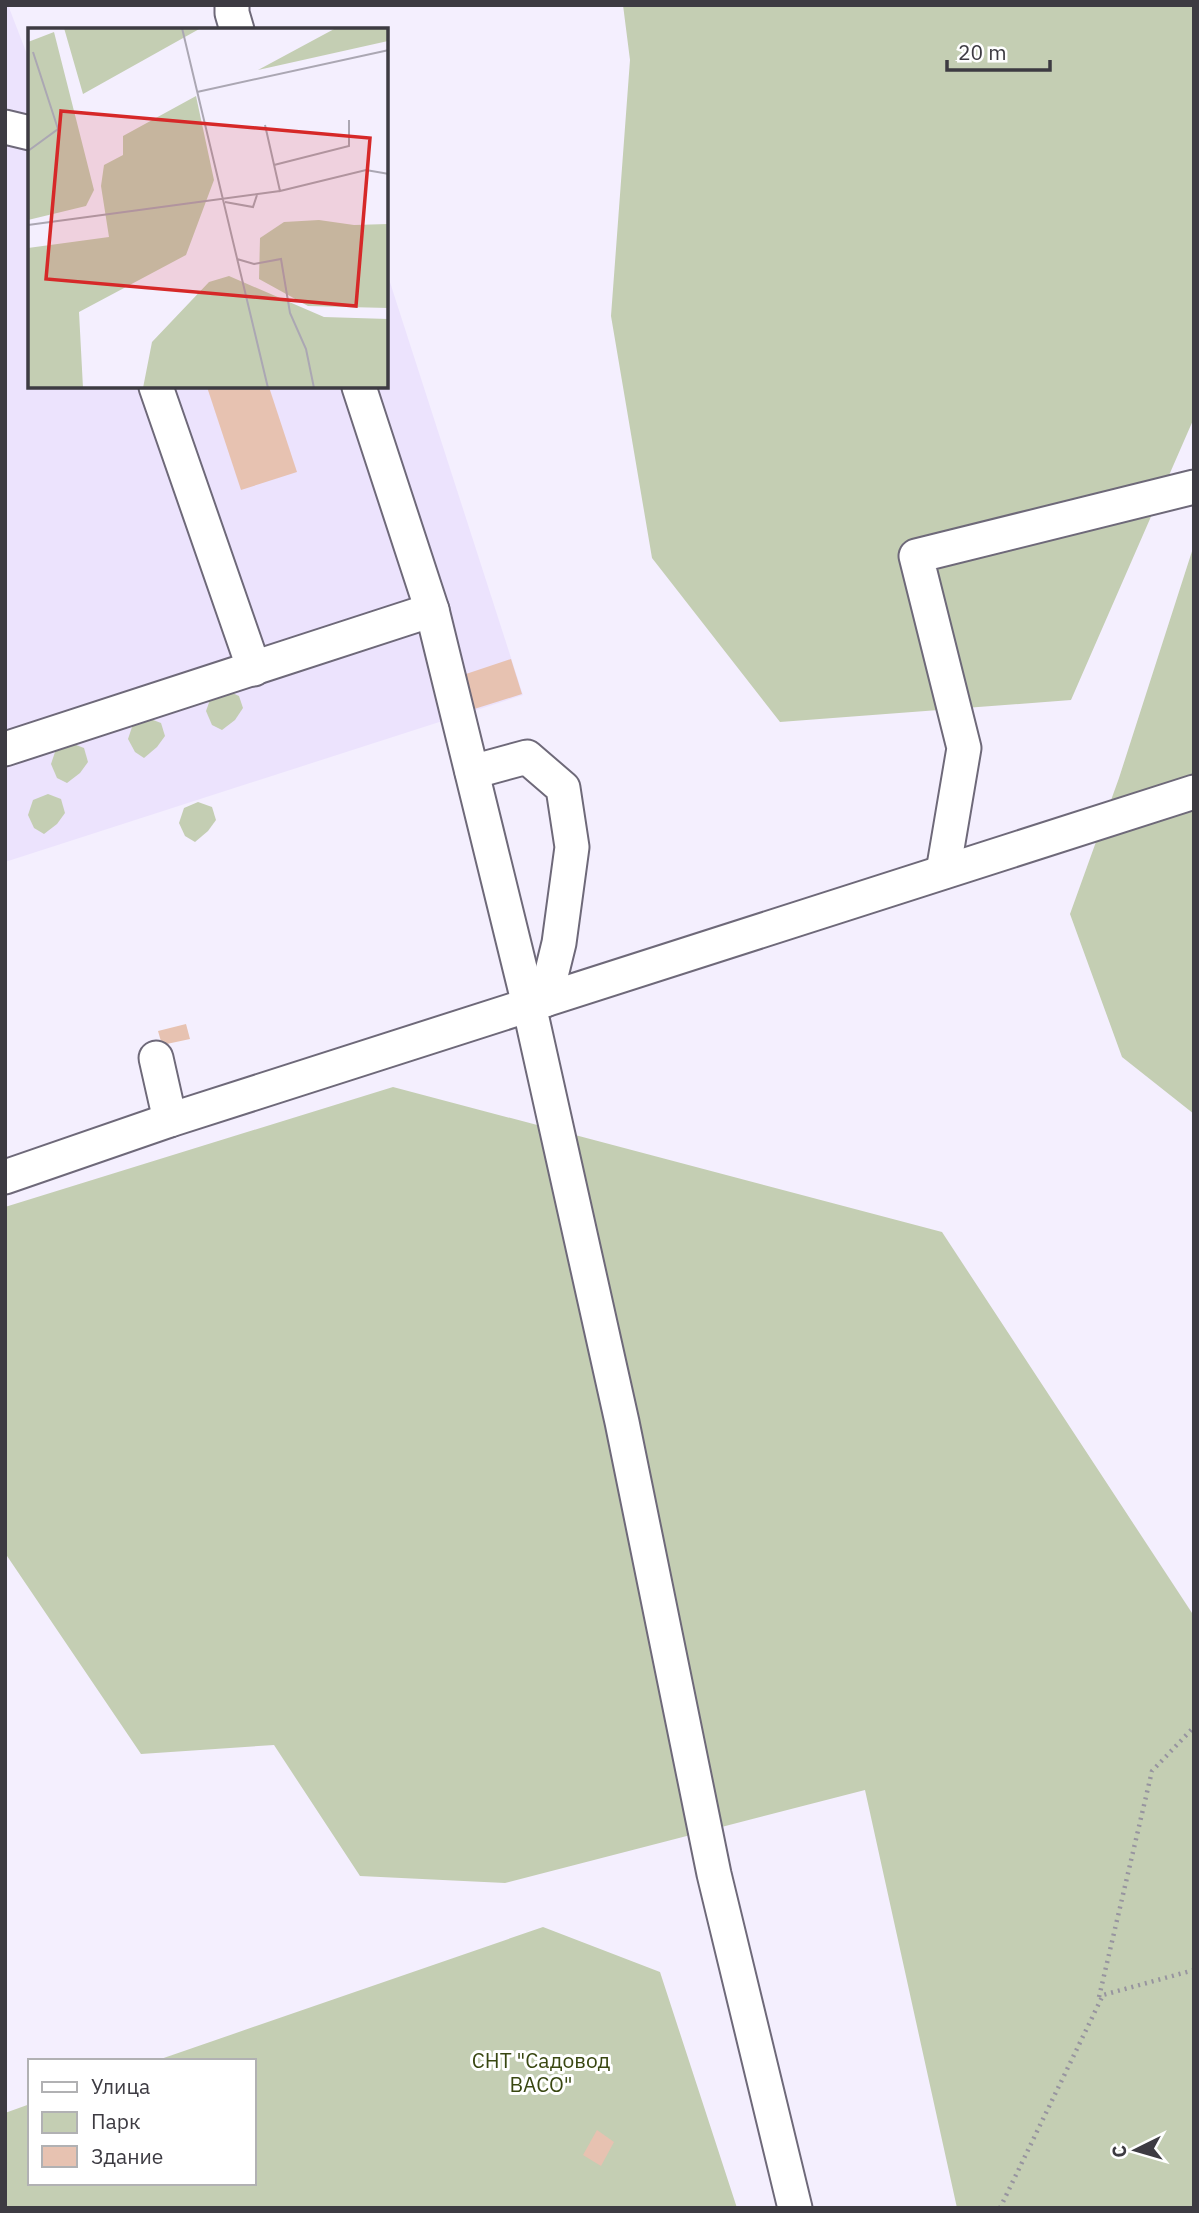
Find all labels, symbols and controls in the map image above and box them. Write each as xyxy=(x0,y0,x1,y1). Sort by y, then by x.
inset map xyxy=(28,28,388,388)
scale bar xyxy=(947,28,1050,72)
text: 20 m xyxy=(958,38,1007,66)
park label: СНТ "Садовод ВАСО" xyxy=(472,2046,610,2098)
legend xyxy=(28,2059,256,2185)
text: Улица xyxy=(91,2072,150,2100)
text: Парк xyxy=(91,2107,141,2135)
north arrow xyxy=(1101,2115,1171,2185)
text: Здание xyxy=(91,2142,163,2170)
text: С xyxy=(1107,2144,1132,2159)

